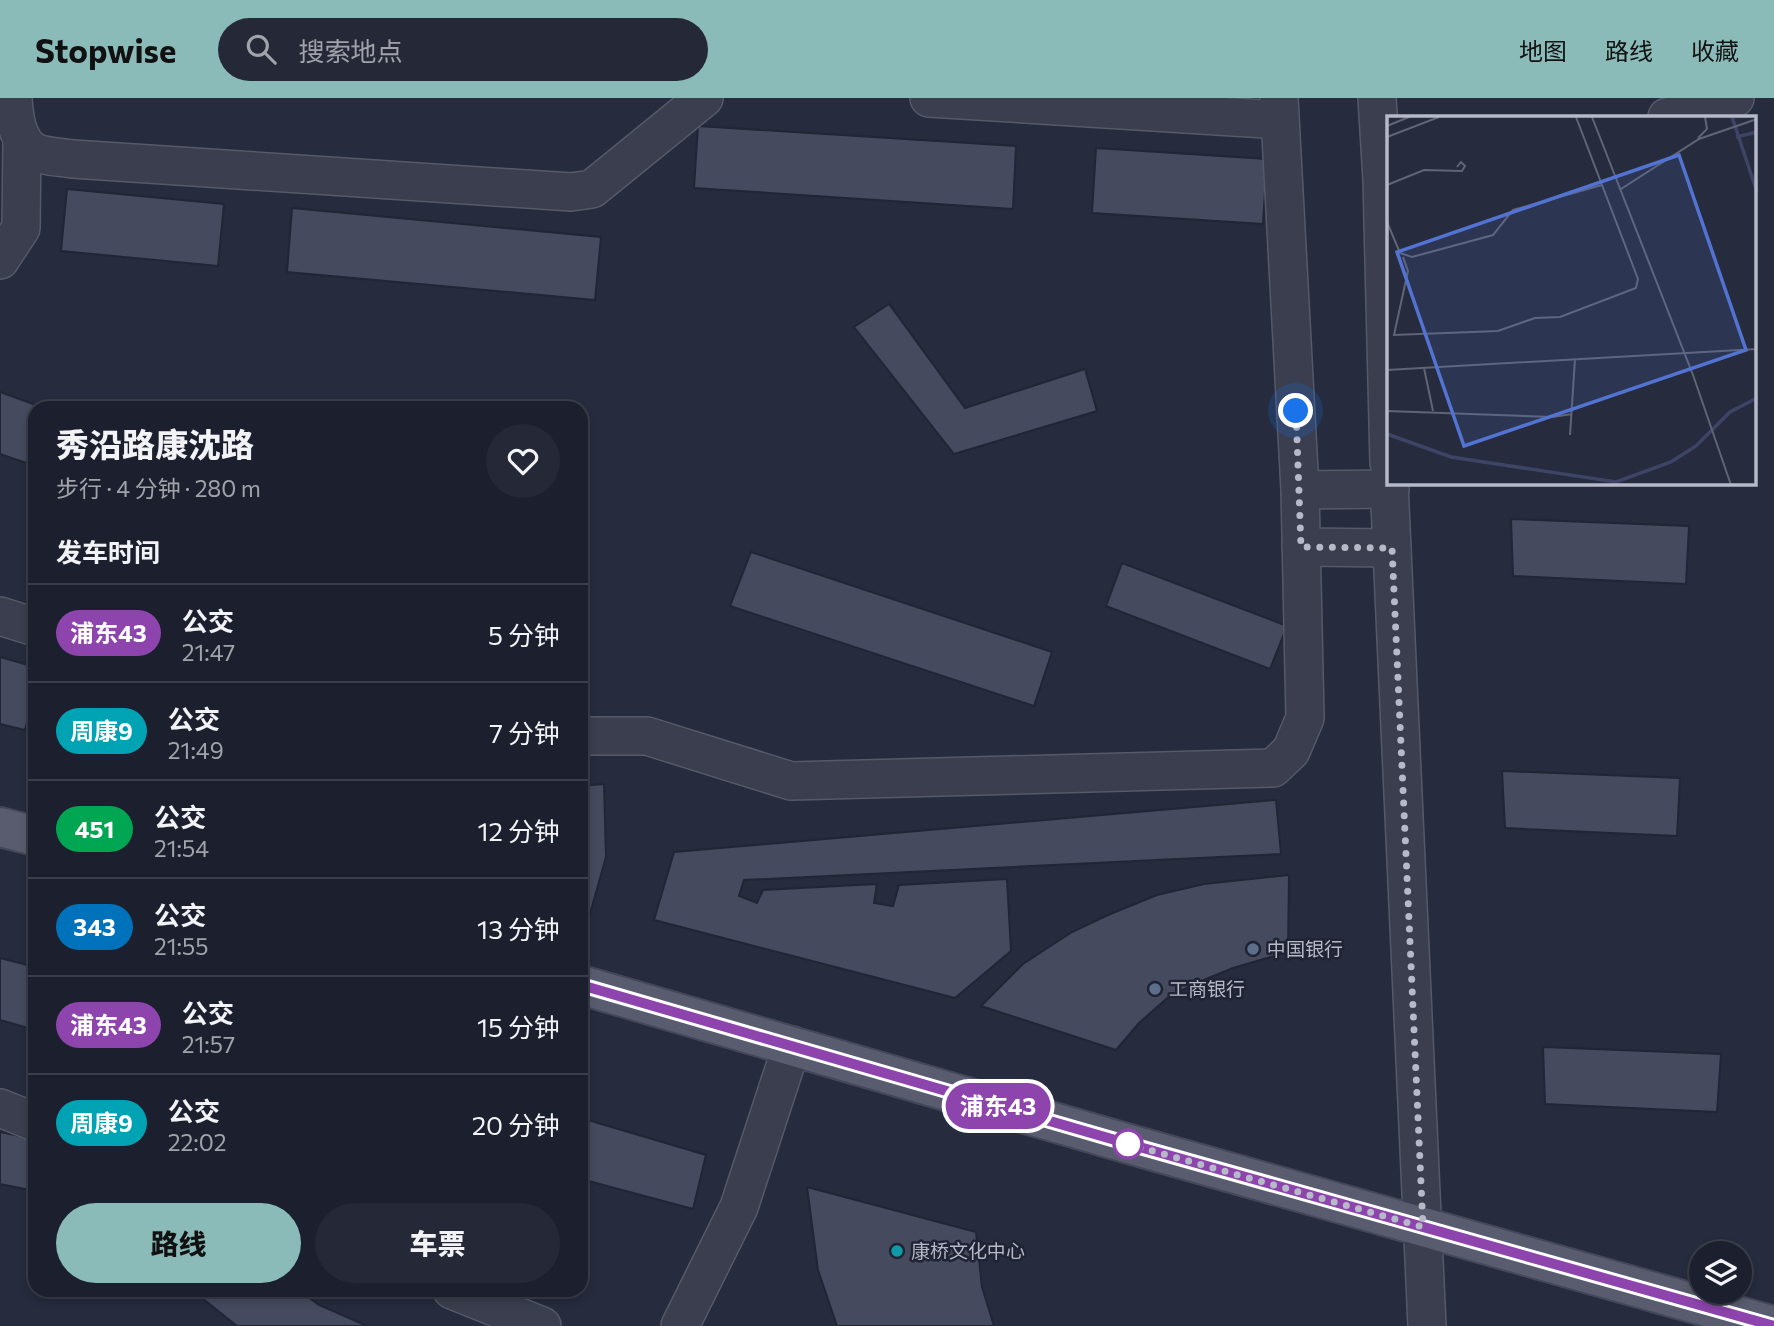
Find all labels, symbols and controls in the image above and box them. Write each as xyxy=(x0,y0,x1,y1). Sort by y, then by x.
search box xyxy=(218,18,708,81)
text: Stopwise xyxy=(35,29,176,70)
icon: search xyxy=(242,30,280,68)
text: 搜索地点 xyxy=(298,35,402,66)
text: 地图 xyxy=(1519,36,1567,65)
text: 路线 xyxy=(1605,36,1653,65)
text: 收藏 xyxy=(1691,36,1739,65)
inset map xyxy=(1387,116,1756,485)
your location xyxy=(1278,393,1313,428)
text: 秀沿路康沈路 xyxy=(56,423,254,464)
button: heart xyxy=(486,424,560,498)
text: 步行 · 4 分钟 · 280 m xyxy=(56,474,261,502)
text: 发车时间 xyxy=(56,536,160,567)
text: 公交 xyxy=(182,605,234,636)
text: 浦东43 xyxy=(70,618,147,647)
text: 5 分钟 xyxy=(488,619,560,650)
text: 21:47 xyxy=(182,638,235,666)
text: 公交 xyxy=(168,703,220,734)
text: 周康9 xyxy=(70,716,133,745)
text: 7 分钟 xyxy=(489,717,560,748)
text: 21:49 xyxy=(168,736,224,764)
text: 公交 xyxy=(154,801,206,832)
text: 451 xyxy=(75,814,114,843)
text: 12 分钟 xyxy=(477,815,560,846)
text: 21:54 xyxy=(154,834,209,862)
text: 公交 xyxy=(154,899,206,930)
text: 343 xyxy=(73,912,116,941)
text: 13 分钟 xyxy=(477,913,560,944)
text: 21:55 xyxy=(154,932,208,960)
place label: 中国银行 xyxy=(1267,937,1343,960)
marker: 中国银行 xyxy=(1245,941,1261,957)
place label: 工商银行 xyxy=(1169,977,1245,1000)
marker: 工商银行 xyxy=(1147,981,1163,997)
text: 公交 xyxy=(182,997,234,1028)
text: 浦东43 xyxy=(70,1010,147,1039)
text: 15 分钟 xyxy=(477,1011,560,1042)
text: 21:57 xyxy=(182,1030,235,1058)
line badge: 浦东43 xyxy=(949,1083,1047,1129)
text: 浦东43 xyxy=(960,1091,1036,1120)
text: 公交 xyxy=(168,1095,220,1126)
text: 周康9 xyxy=(70,1108,133,1137)
text: 20 分钟 xyxy=(472,1109,560,1140)
text: 22:02 xyxy=(168,1128,226,1156)
unlabelled marker xyxy=(1113,1129,1143,1159)
button: 路线 xyxy=(56,1203,301,1283)
button: 车票 xyxy=(315,1203,560,1283)
place label: 康桥文化中心 xyxy=(911,1239,1025,1262)
map controls xyxy=(1689,1241,1752,1304)
button: layers xyxy=(1689,1241,1752,1304)
marker: 康桥文化中心 xyxy=(889,1243,905,1259)

